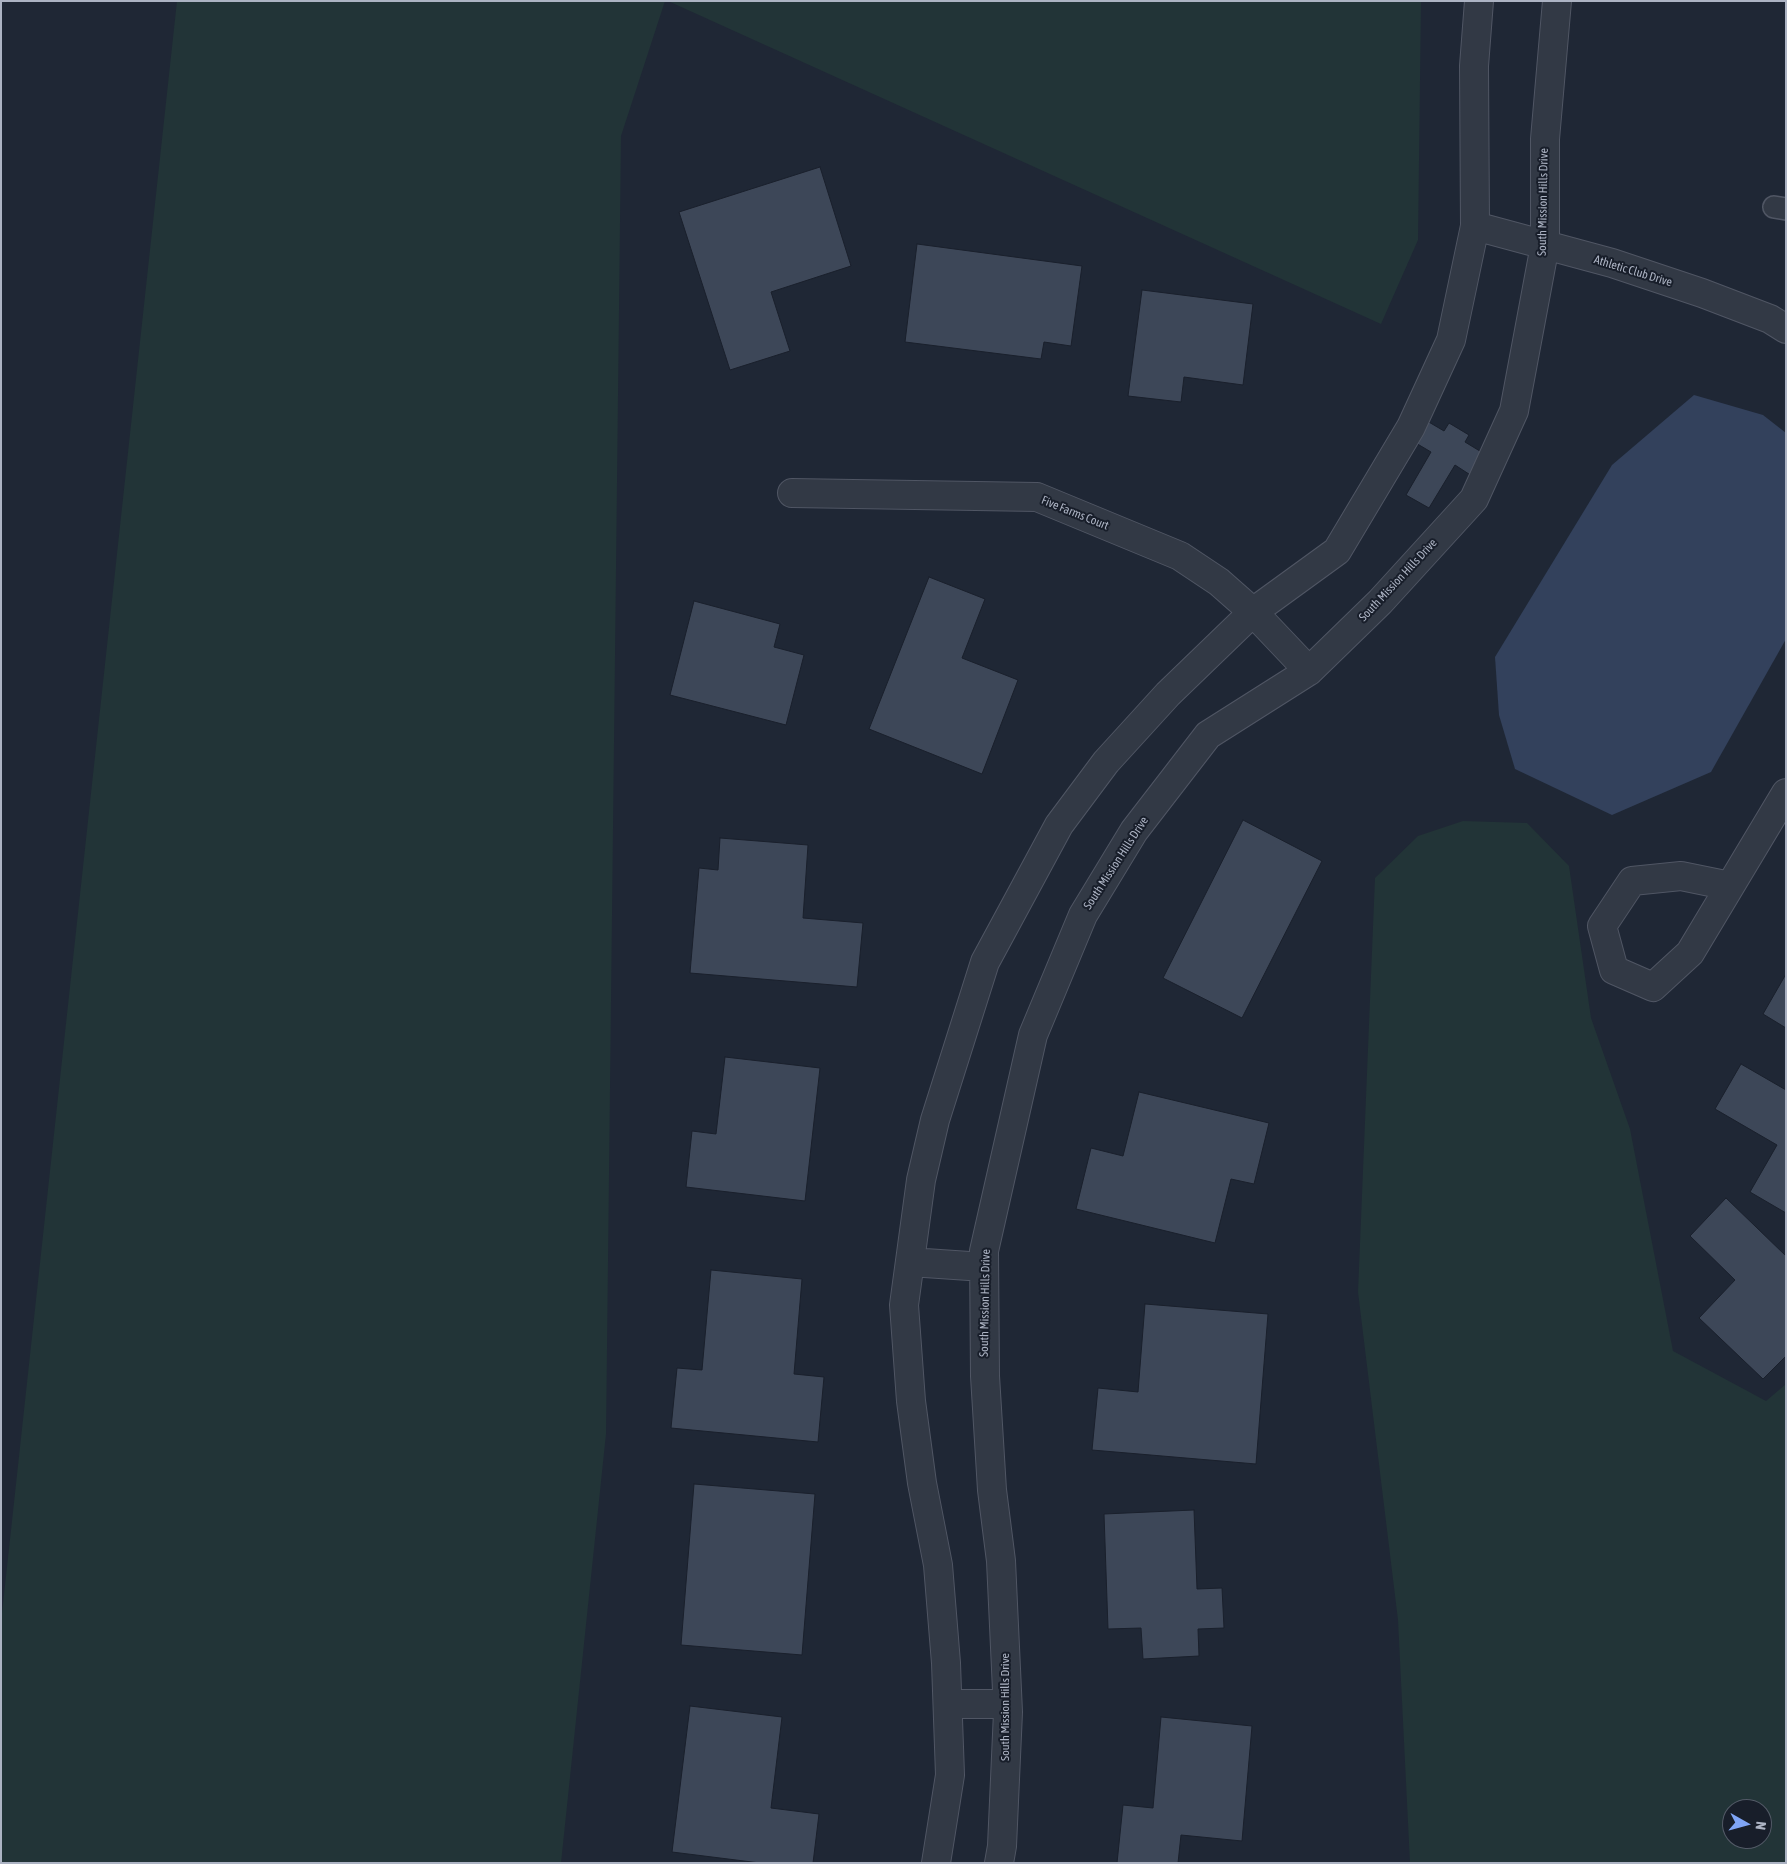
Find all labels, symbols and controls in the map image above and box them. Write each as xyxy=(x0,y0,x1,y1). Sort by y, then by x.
street label: South Mission Hills Drive xyxy=(1535,148,1551,256)
street label: Athletic Club Drive xyxy=(1592,252,1674,290)
street label: Five Farms Court xyxy=(1039,493,1111,533)
street label: South Mission Hills Drive xyxy=(1356,536,1440,624)
street label: South Mission Hills Drive xyxy=(1081,814,1151,912)
street label: South Mission Hills Drive xyxy=(977,1249,993,1357)
street label: South Mission Hills Drive xyxy=(998,1653,1012,1761)
north arrow xyxy=(1722,1799,1772,1849)
text: N xyxy=(1752,1821,1769,1831)

